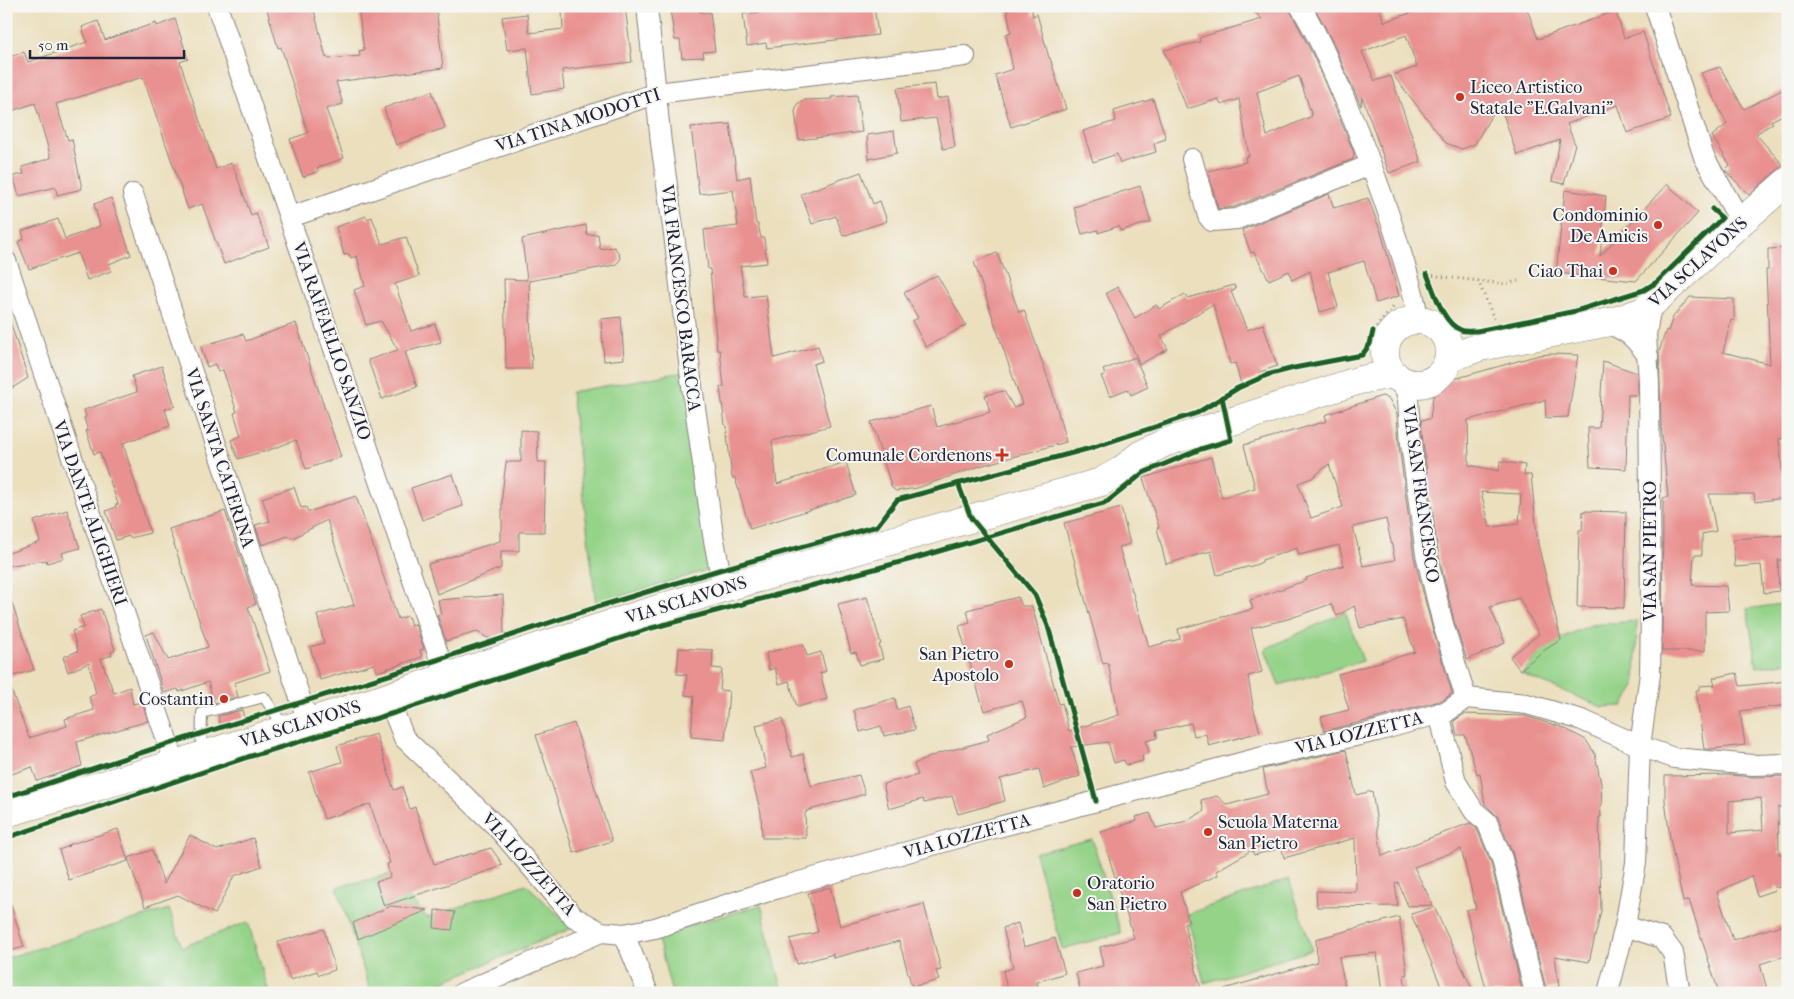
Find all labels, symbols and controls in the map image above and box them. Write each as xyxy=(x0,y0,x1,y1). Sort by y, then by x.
scale bar xyxy=(30,28,184,60)
text: 50 m xyxy=(38,36,69,54)
place label: Liceo Artistico Statale "E.Galvani" xyxy=(1470,77,1613,119)
street label: VIA TINA MODOTTI xyxy=(492,84,663,157)
marker: Liceo Artistico Statale "E.Galvani" xyxy=(1454,91,1466,103)
street label: VIA FRANCESCO BARACCA xyxy=(656,182,705,413)
place label: Condominio De Amicis xyxy=(1553,205,1648,247)
street label: VIA SCLAVONS xyxy=(1644,213,1752,313)
marker: Condominio De Amicis xyxy=(1652,219,1664,231)
street label: VIA RAFFAELLO SANZIO xyxy=(287,238,375,443)
place label: Ciao Thai xyxy=(1528,261,1604,282)
marker: Ciao Thai xyxy=(1607,265,1619,277)
street label: VIA SANTA CATERINA xyxy=(180,365,259,551)
street label: VIA SAN FRANCESCO xyxy=(1397,403,1443,584)
street label: VIA DANTE ALIGHIERI xyxy=(48,417,131,608)
place label: Comunale Cordenons xyxy=(826,445,992,466)
marker: Comunale Cordenons xyxy=(996,449,1008,461)
street label: VIA SAN PIETRO xyxy=(1640,481,1661,622)
street label: VIA SCLAVONS xyxy=(622,572,749,629)
place label: San Pietro Apostolo xyxy=(919,644,999,686)
marker: San Pietro Apostolo xyxy=(1003,658,1015,670)
place label: Costantin xyxy=(139,689,215,710)
marker: Costantin xyxy=(218,693,230,705)
street label: VIA SCLAVONS xyxy=(236,696,363,753)
street label: VIA LOZZETTA xyxy=(1292,707,1425,760)
street label: VIA LOZZETTA xyxy=(476,808,580,920)
street label: VIA LOZZETTA xyxy=(900,809,1033,864)
place label: Scuola Materna San Pietro xyxy=(1218,812,1339,854)
marker: Scuola Materna San Pietro xyxy=(1202,826,1214,838)
place label: Oratorio San Pietro xyxy=(1087,873,1167,915)
marker: Oratorio San Pietro xyxy=(1071,887,1083,899)

